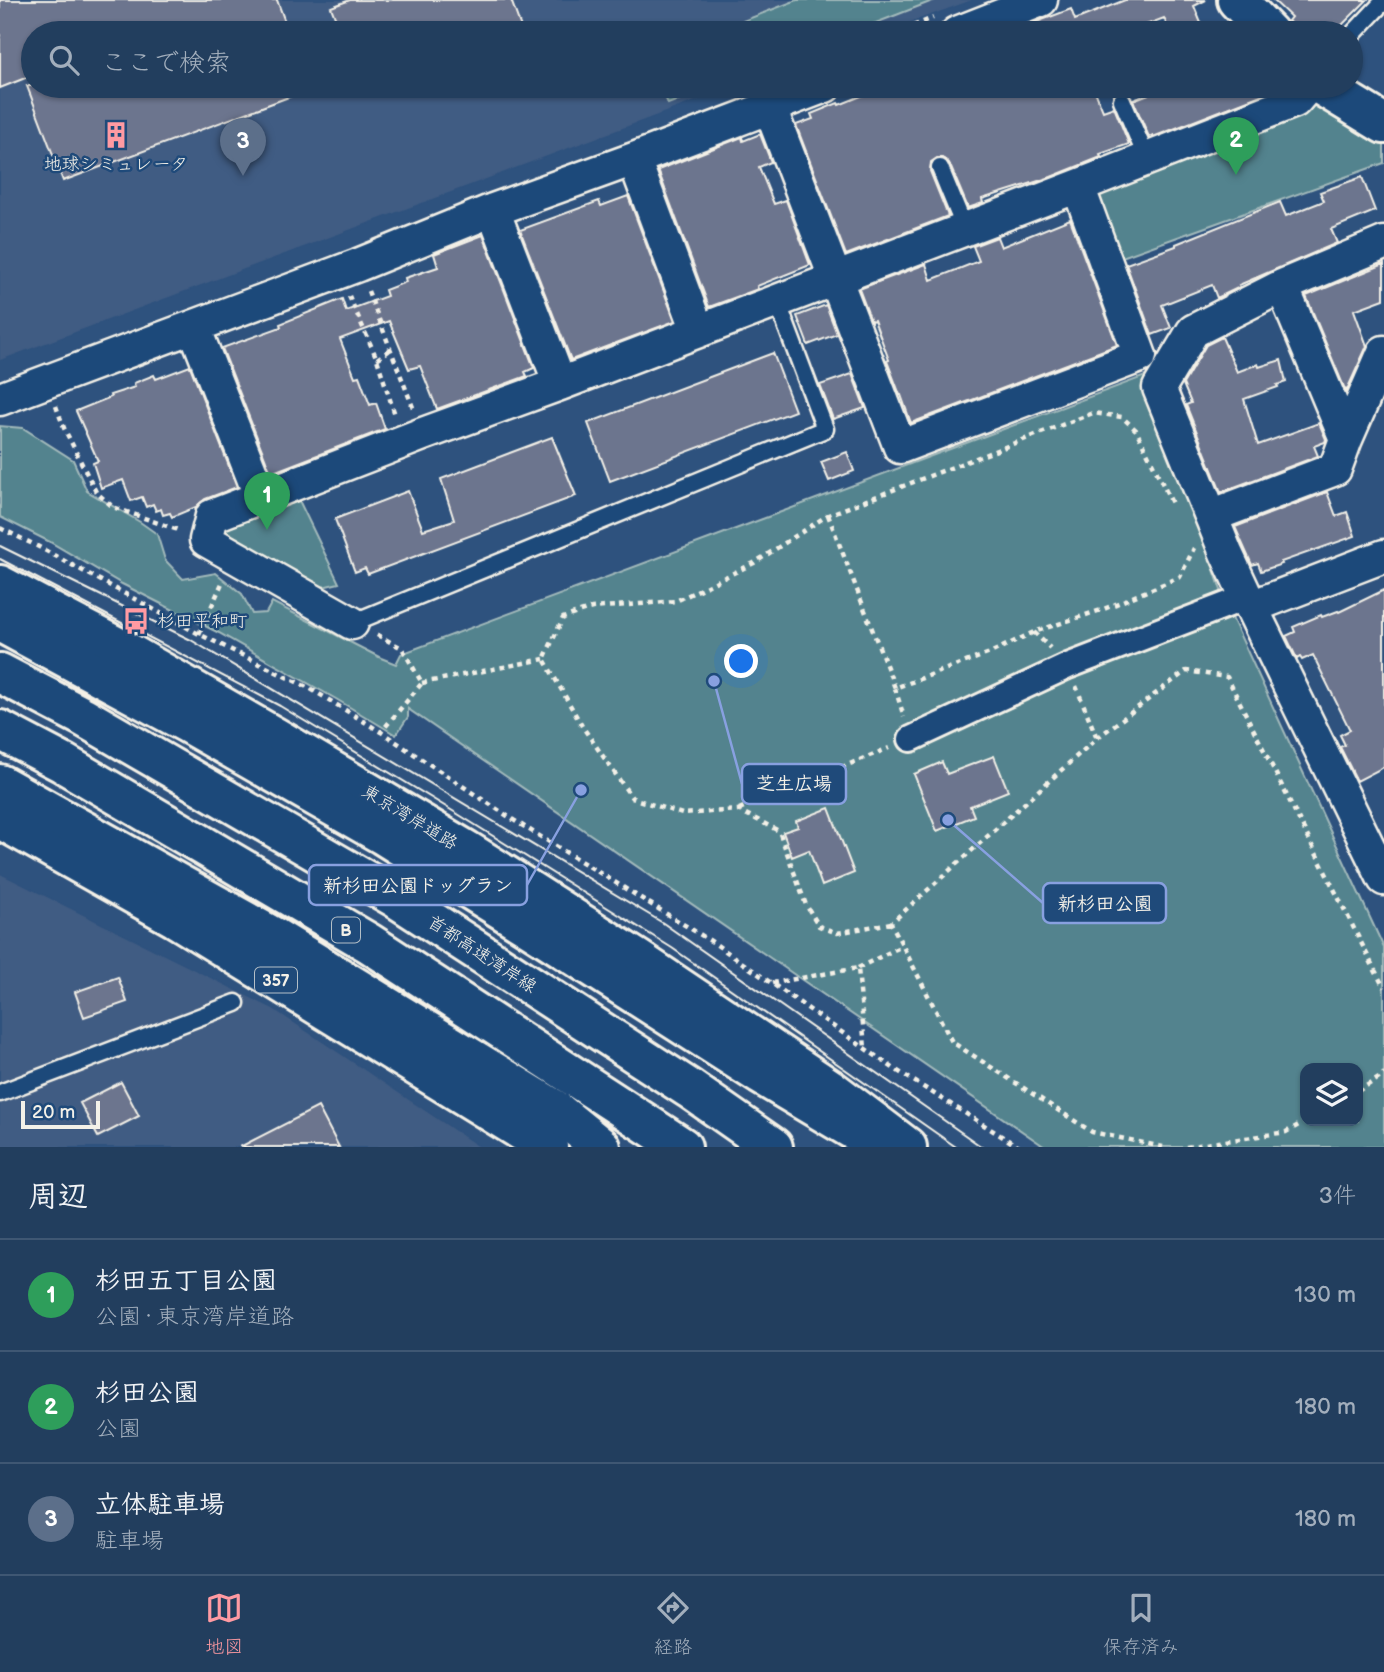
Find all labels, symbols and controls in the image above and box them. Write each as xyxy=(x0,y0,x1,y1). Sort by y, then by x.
search box xyxy=(21,21,1363,98)
icon: search xyxy=(45,41,83,79)
text: ここで検索 xyxy=(101,48,231,79)
pin: 2 xyxy=(1213,117,1259,175)
pin: 3 xyxy=(220,118,266,176)
building icon: 地球シミュレータ xyxy=(101,120,131,150)
place label: 地球シミュレータ xyxy=(44,154,188,175)
pin: 1 xyxy=(244,472,290,530)
bus stop icon: 杉田平和町 xyxy=(121,606,151,636)
place label: 杉田平和町 xyxy=(157,611,247,632)
your location xyxy=(724,644,758,678)
callout: 芝生広場 xyxy=(742,764,846,804)
text: 芝生広場 xyxy=(756,773,832,796)
street label: 東京湾岸道路 xyxy=(358,781,461,854)
callout: 新杉田公園ドッグラン xyxy=(309,865,527,905)
text: 新杉田公園ドッグラン xyxy=(323,875,513,898)
callout: 新杉田公園 xyxy=(1043,883,1166,923)
text: 新杉田公園 xyxy=(1057,893,1153,916)
street label: 首都高速湾岸線 xyxy=(423,911,540,998)
road number: B xyxy=(332,918,360,942)
road number: 357 xyxy=(255,968,297,992)
map controls xyxy=(1300,1063,1363,1126)
button: layers xyxy=(1300,1063,1363,1126)
scale bar xyxy=(21,1098,100,1130)
text: 20 m xyxy=(32,1101,75,1124)
text: 周辺 xyxy=(28,1179,88,1215)
text: 3件 xyxy=(1319,1182,1356,1210)
text: 杉田五丁目公園 xyxy=(95,1266,277,1297)
text: 1 xyxy=(46,1281,56,1309)
text: 130 m xyxy=(1294,1281,1356,1309)
text: 公園 · 東京湾岸道路 xyxy=(95,1303,294,1331)
text: 杉田公園 xyxy=(95,1378,199,1409)
text: 2 xyxy=(44,1393,58,1421)
text: 180 m xyxy=(1295,1393,1356,1421)
text: 公園 xyxy=(95,1415,141,1443)
text: 立体駐車場 xyxy=(95,1490,225,1521)
text: 3 xyxy=(44,1505,58,1533)
text: 180 m xyxy=(1295,1505,1356,1533)
text: 駐車場 xyxy=(95,1527,164,1555)
tab: 地図 xyxy=(205,1589,243,1659)
tab: 経路 xyxy=(654,1589,692,1659)
tab: 保存済み xyxy=(1103,1589,1179,1659)

